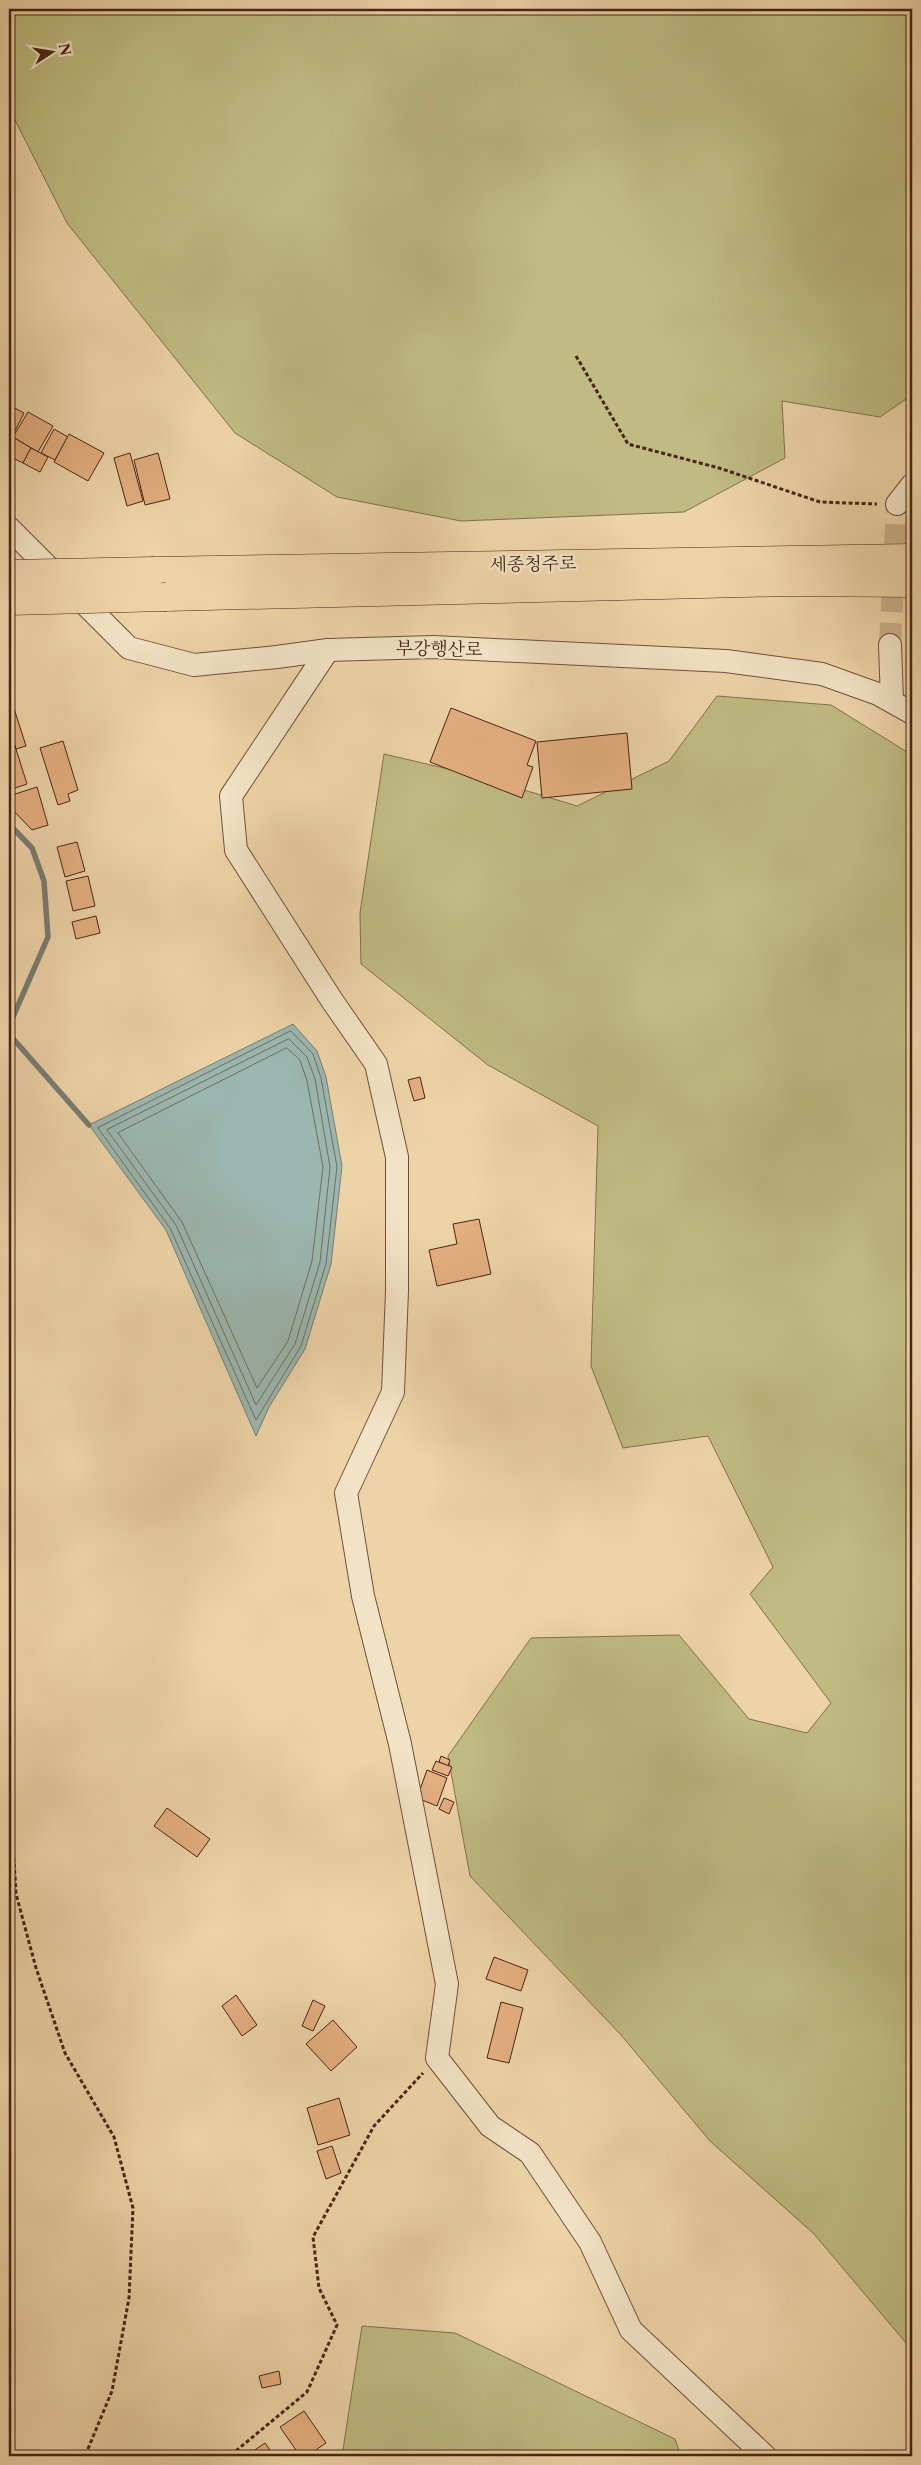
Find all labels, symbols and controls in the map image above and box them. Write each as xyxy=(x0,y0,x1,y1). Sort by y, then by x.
north arrow xyxy=(28,28,78,78)
text: N xyxy=(55,41,75,57)
street label: 세종청주로 xyxy=(489,552,577,576)
street label: 부강행산로 xyxy=(395,637,483,661)

